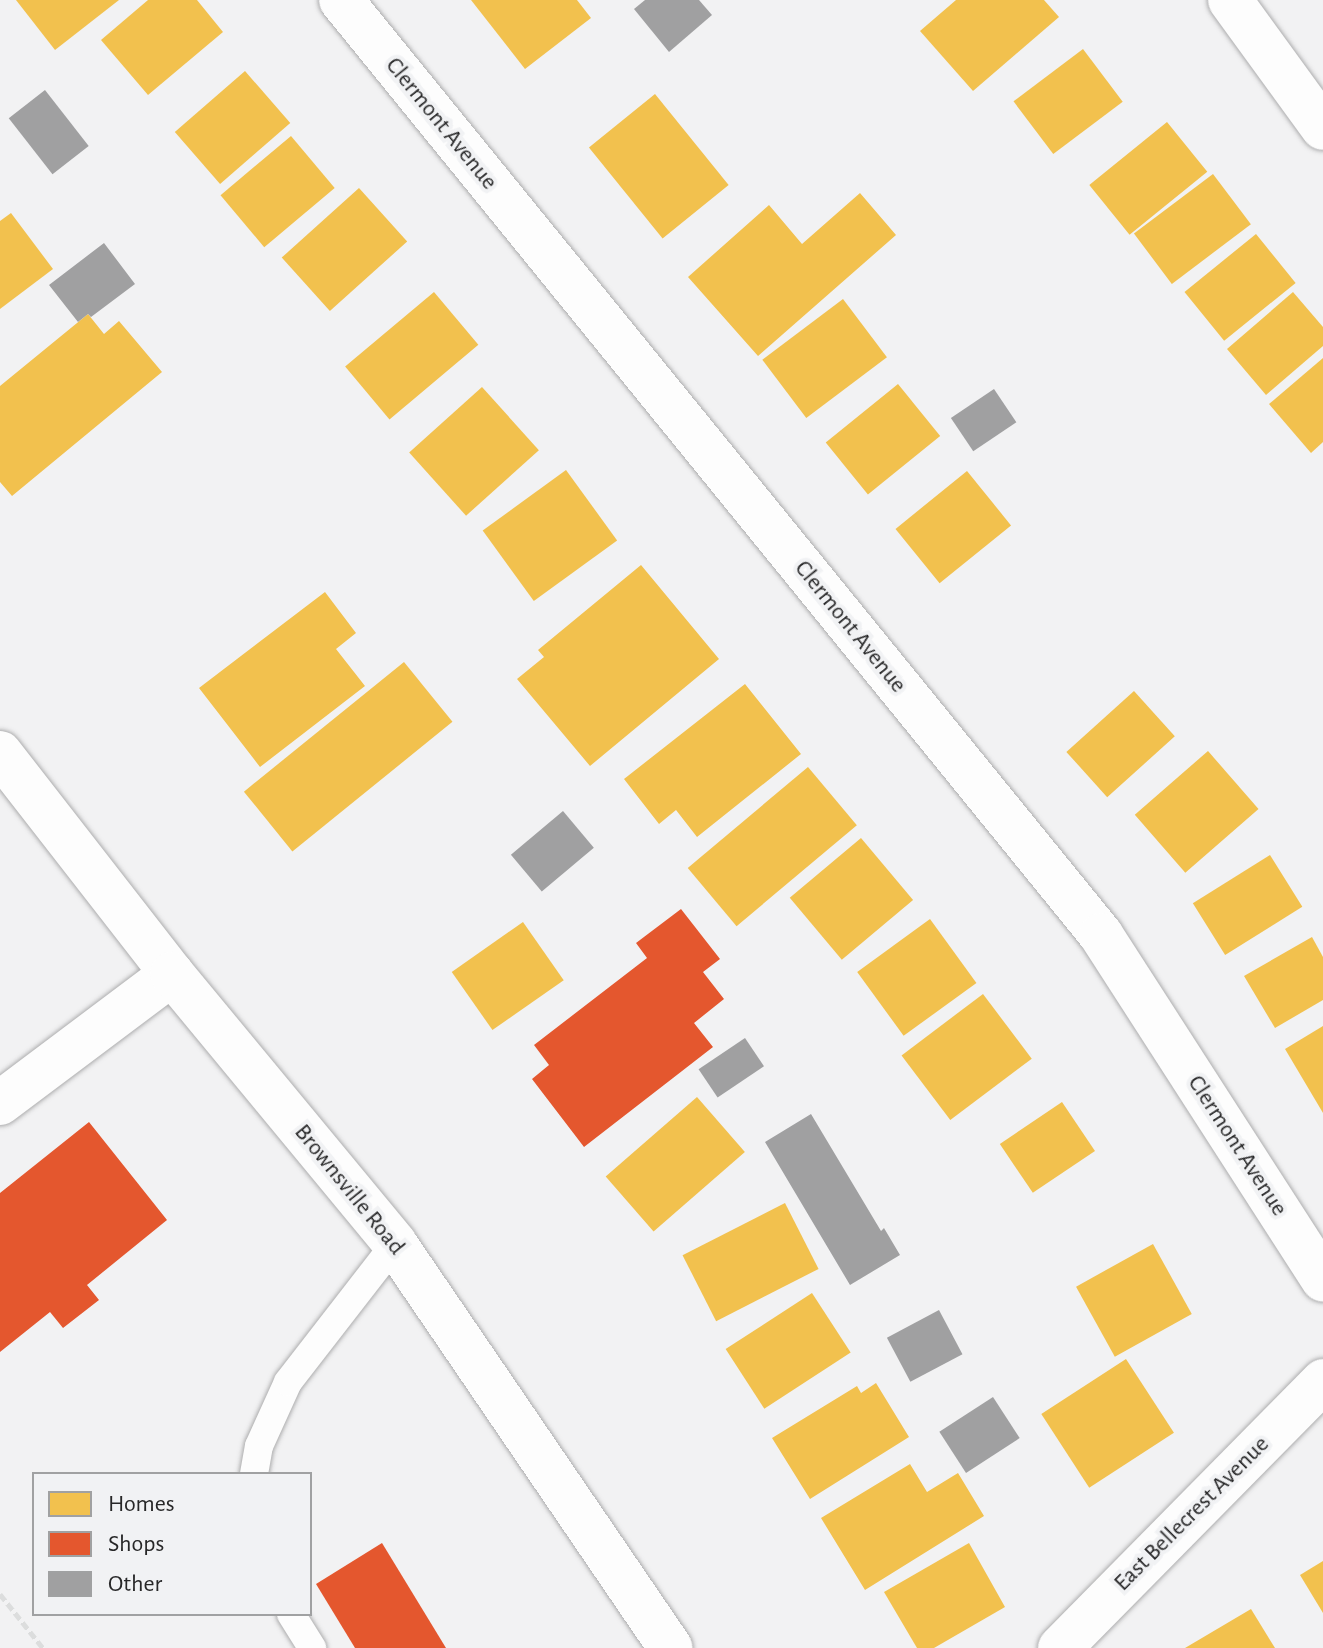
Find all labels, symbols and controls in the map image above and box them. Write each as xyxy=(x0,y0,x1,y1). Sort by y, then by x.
street label: Clermont Avenue xyxy=(379,52,503,196)
street label: Clermont Avenue xyxy=(788,555,912,699)
street label: Clermont Avenue xyxy=(1181,1070,1293,1222)
street label: Brownsville Road xyxy=(288,1119,410,1261)
street label: East Bellecrest Avenue xyxy=(1108,1430,1276,1598)
legend xyxy=(32,1472,312,1616)
text: Homes xyxy=(108,1492,175,1516)
text: Shops xyxy=(108,1532,164,1556)
text: Other xyxy=(108,1572,162,1596)

